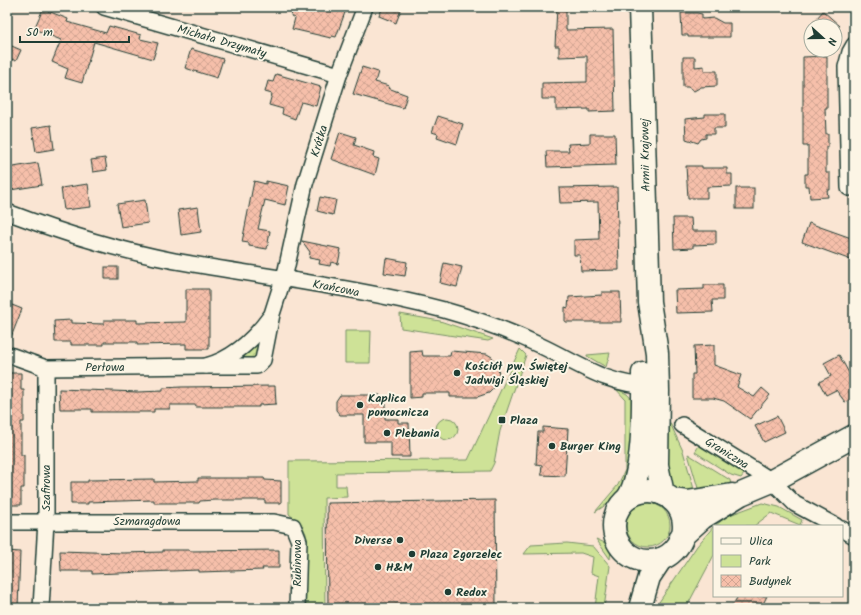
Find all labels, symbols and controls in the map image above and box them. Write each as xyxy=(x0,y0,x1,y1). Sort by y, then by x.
scale bar xyxy=(20,18,129,44)
north arrow xyxy=(803,18,843,58)
street label: Michała Drzymały xyxy=(175,20,269,63)
text: 50 m xyxy=(26,23,53,42)
text: N xyxy=(822,35,841,48)
street label: Armii Krajowej xyxy=(635,117,656,192)
street label: Krótka xyxy=(306,123,333,159)
street label: Krańcowa xyxy=(311,275,361,302)
place label: Kościół pw. Świętej Jadwigi Śląskiej xyxy=(465,357,568,390)
street label: Perłowa xyxy=(85,358,125,377)
marker: Kościół pw. Świętej Jadwigi Śląskiej xyxy=(452,368,462,378)
place label: Kaplica pomocnicza xyxy=(367,389,429,422)
marker: Kaplica pomocnicza xyxy=(355,400,365,410)
place label: Plaza xyxy=(510,411,538,430)
marker: Plaza xyxy=(497,415,507,425)
place label: Plebania xyxy=(395,424,439,443)
marker: Plebania xyxy=(382,428,392,438)
street label: Graniczna xyxy=(701,432,753,475)
place label: Burger King xyxy=(560,437,621,456)
marker: Burger King xyxy=(547,441,557,451)
street label: Szafirowa xyxy=(37,464,56,511)
street label: Szmaragdowa xyxy=(113,512,181,531)
legend xyxy=(713,525,843,597)
place label: Diverse xyxy=(354,531,392,550)
text: Ulica xyxy=(749,532,773,551)
marker: Diverse xyxy=(395,535,405,545)
street label: Rubinowa xyxy=(288,539,307,587)
place label: Plaza Zgorzelec xyxy=(420,545,502,564)
marker: Plaza Zgorzelec xyxy=(407,549,417,559)
text: Park xyxy=(749,552,771,571)
place label: H&M xyxy=(386,558,413,577)
marker: H&M xyxy=(373,562,383,572)
text: Budynek xyxy=(749,572,792,591)
place label: Redox xyxy=(456,583,487,602)
marker: Redox xyxy=(443,587,453,597)

